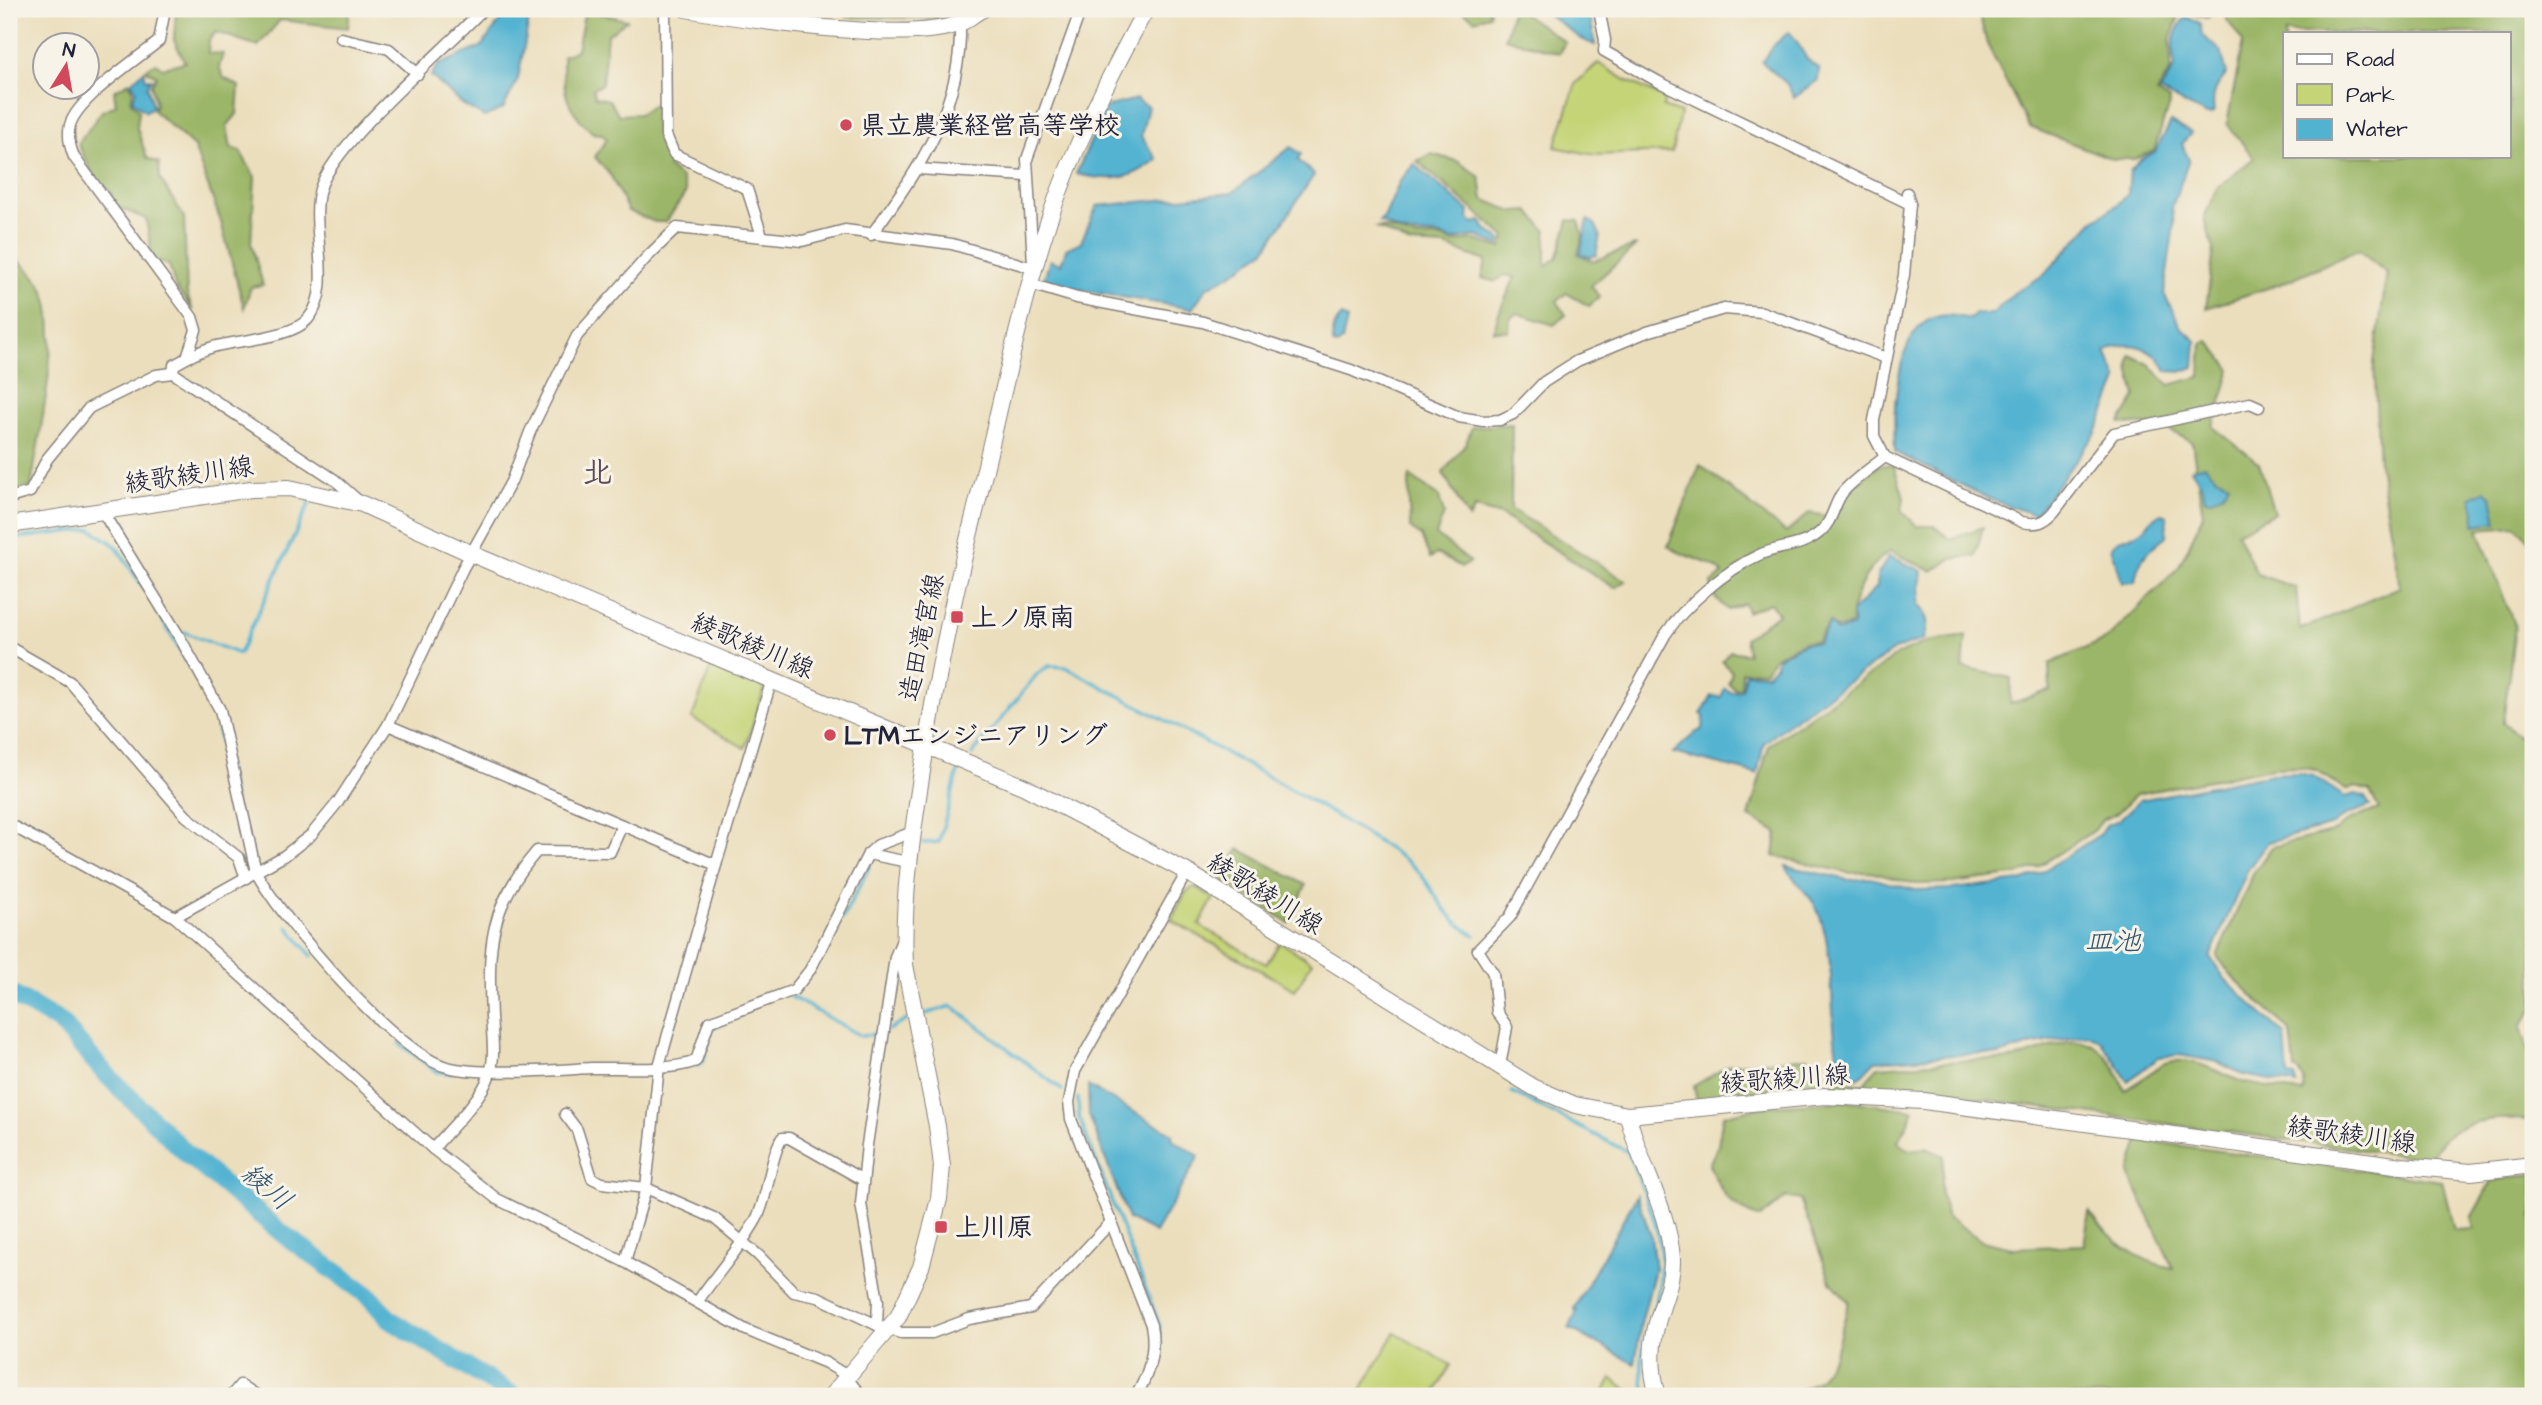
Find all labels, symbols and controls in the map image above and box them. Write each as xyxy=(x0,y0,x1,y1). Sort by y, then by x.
north arrow xyxy=(32,32,102,102)
legend xyxy=(2283,32,2510,158)
text: N xyxy=(61,36,77,65)
text: Road xyxy=(2346,45,2394,74)
text: Park xyxy=(2346,81,2395,110)
place label: 県立農業経営高等学校 xyxy=(860,108,1120,144)
text: Water xyxy=(2346,115,2408,144)
marker: 県立農業経営高等学校 xyxy=(838,117,854,133)
street label: 綾歌綾川線 xyxy=(122,448,256,502)
district label: 北 xyxy=(582,452,612,494)
street label: 造田滝宮線 xyxy=(891,570,953,705)
place label: 上ノ原南 xyxy=(971,600,1075,636)
street label: 綾歌綾川線 xyxy=(686,604,819,688)
marker: 上ノ原南 xyxy=(949,609,965,625)
place label: LTMエンジニアリング xyxy=(844,718,1108,754)
marker: LTMエンジニアリング xyxy=(822,727,838,743)
street label: 綾歌綾川線 xyxy=(1201,844,1330,944)
water label: 皿池 xyxy=(2085,922,2142,961)
street label: 綾歌綾川線 xyxy=(1719,1057,1851,1101)
street label: 綾歌綾川線 xyxy=(2285,1108,2419,1162)
water label: 綾川 xyxy=(233,1154,301,1220)
place label: 上川原 xyxy=(955,1210,1033,1246)
marker: 上川原 xyxy=(933,1219,949,1235)

